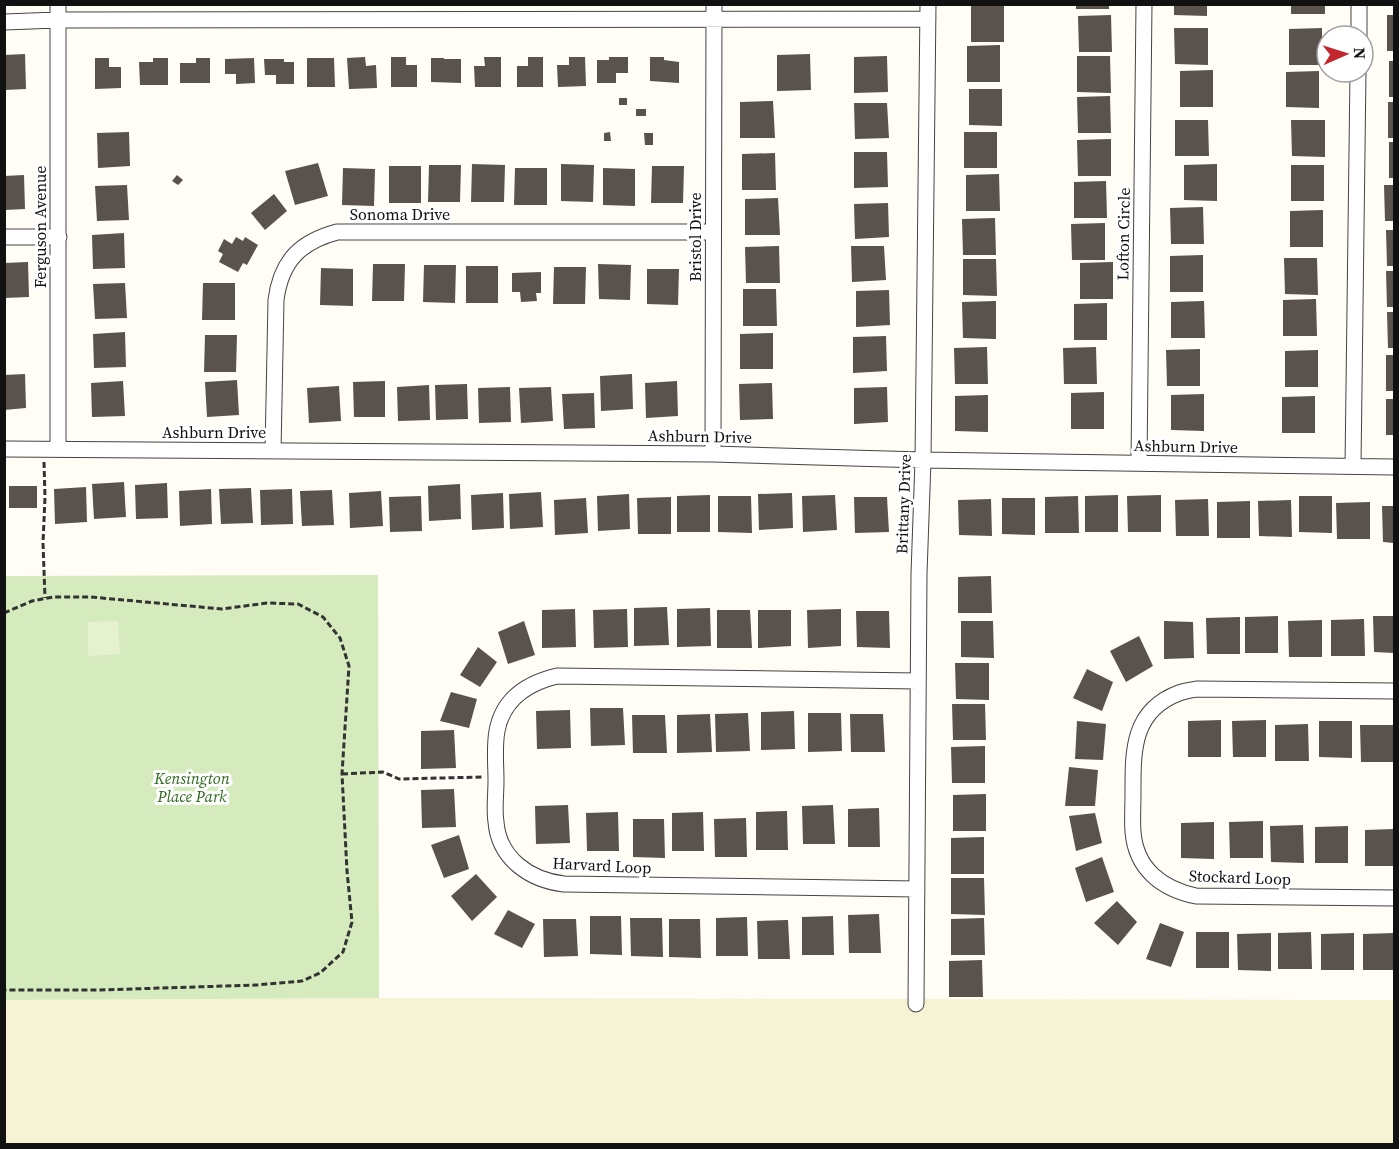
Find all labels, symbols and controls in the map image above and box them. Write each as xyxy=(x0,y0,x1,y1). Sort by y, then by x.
north arrow xyxy=(1315,24,1375,84)
text: N xyxy=(1349,47,1371,60)
street label: Ferguson Avenue xyxy=(29,166,51,288)
street label: Lofton Circle xyxy=(1111,187,1135,281)
street label: Bristol Drive xyxy=(684,192,706,282)
street label: Sonoma Drive xyxy=(350,203,450,225)
street label: Ashburn Drive xyxy=(162,421,266,443)
street label: Ashburn Drive xyxy=(648,424,752,448)
street label: Ashburn Drive xyxy=(1134,434,1238,458)
street label: Brittany Drive xyxy=(890,454,916,554)
park label: Kensington Place Park xyxy=(153,767,230,807)
street label: Harvard Loop xyxy=(552,851,652,879)
street label: Stockard Loop xyxy=(1189,864,1291,890)

